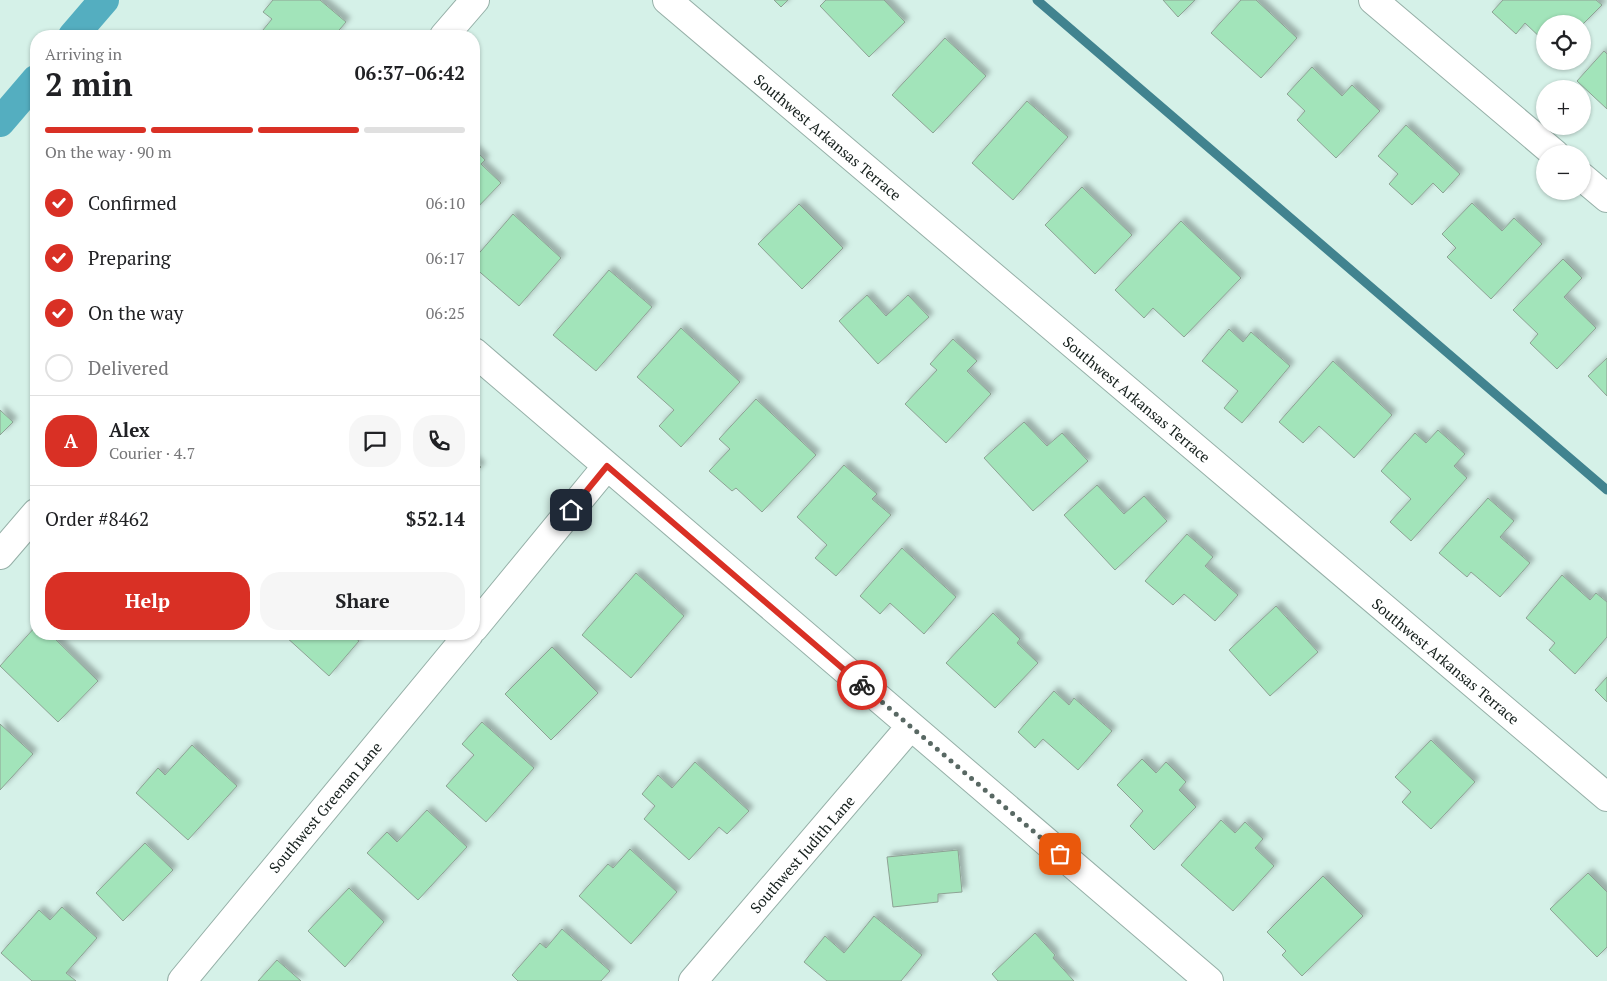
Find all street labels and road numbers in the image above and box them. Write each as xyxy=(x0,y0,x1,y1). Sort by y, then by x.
street label: Southwest Arkansas Terrace xyxy=(750,69,906,205)
street label: Southwest Arkansas Terrace xyxy=(1059,331,1215,467)
street label: Southwest Arkansas Terrace xyxy=(1368,593,1524,729)
street label: Southwest Greenan Lane xyxy=(264,737,386,877)
street label: Southwest Judith Lane xyxy=(745,791,859,917)

